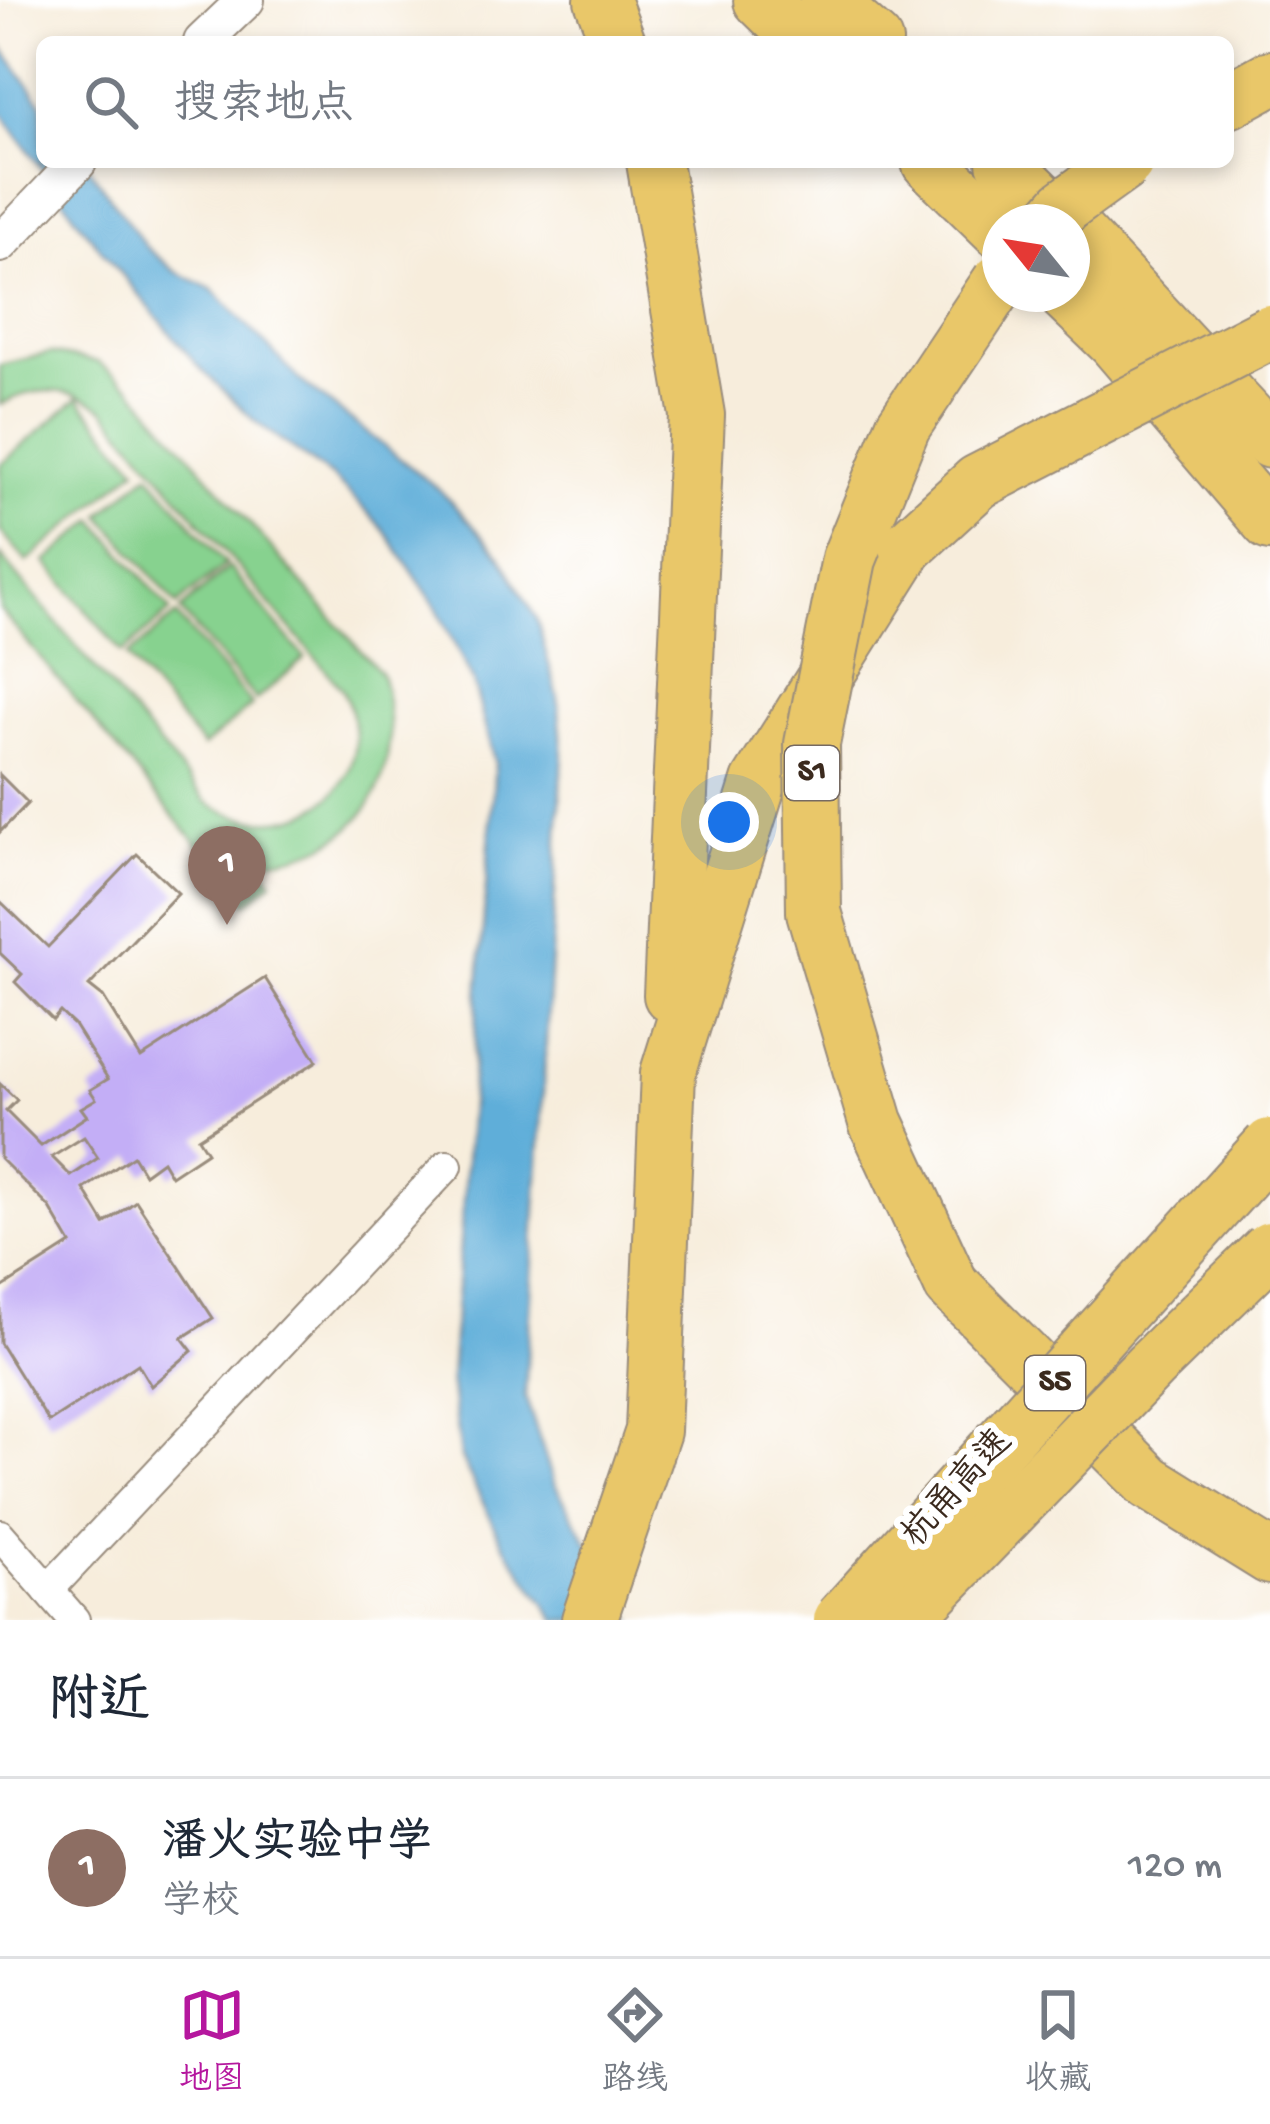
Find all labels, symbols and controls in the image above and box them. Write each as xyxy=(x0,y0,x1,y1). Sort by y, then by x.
search box xyxy=(36,36,1234,168)
icon: search xyxy=(78,69,144,135)
text: 搜索地点 xyxy=(174,81,354,134)
north arrow xyxy=(982,204,1090,312)
road number: S1 xyxy=(785,746,839,800)
your location xyxy=(699,792,759,852)
pin: 1 xyxy=(188,826,266,925)
road number: S5 xyxy=(1025,1356,1085,1410)
street label: 杭甬高速 xyxy=(893,1421,1023,1558)
text: 附近 xyxy=(48,1675,150,1735)
text: 潘火实验中学 xyxy=(162,1819,432,1872)
text: 1 xyxy=(79,1845,95,1891)
text: 120 m xyxy=(1128,1845,1222,1891)
text: 学校 xyxy=(162,1882,240,1928)
tab: 地图 xyxy=(179,1982,245,2101)
tab: 路线 xyxy=(602,1982,668,2101)
tab: 收藏 xyxy=(1025,1982,1091,2101)

